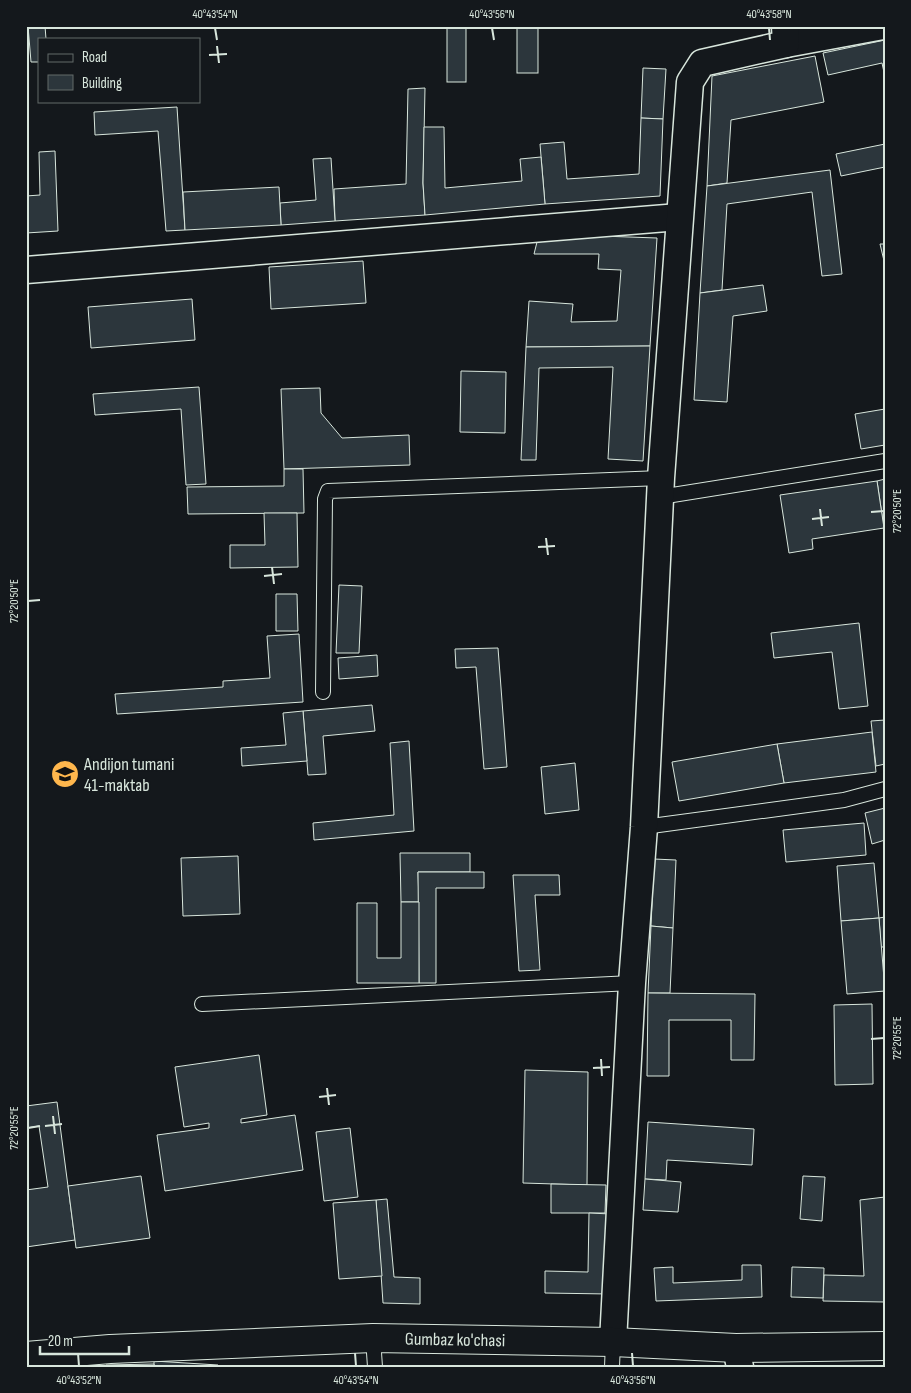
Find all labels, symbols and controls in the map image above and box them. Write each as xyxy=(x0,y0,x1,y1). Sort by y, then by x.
text: 40°43'54"N xyxy=(192,7,238,22)
text: 40°43'56"N xyxy=(469,7,515,22)
text: 40°43'58"N xyxy=(746,7,792,22)
legend xyxy=(38,38,200,102)
text: Road xyxy=(82,48,107,67)
text: Building xyxy=(82,74,122,93)
text: 72°20'50"E xyxy=(890,489,905,533)
text: 72°20'50"E xyxy=(7,579,22,623)
place label: Andijon tumani 41-maktab xyxy=(83,754,174,796)
school or university icon: Andijon tumani 41-maktab xyxy=(50,759,80,789)
text: 72°20'55"E xyxy=(890,1016,905,1060)
text: 72°20'55"E xyxy=(7,1106,22,1150)
scale bar xyxy=(40,1323,129,1355)
street label: Gumbaz ko'chasi xyxy=(405,1329,505,1351)
text: 20 m xyxy=(48,1332,73,1351)
text: 40°43'52"N xyxy=(57,1373,101,1388)
text: 40°43'54"N xyxy=(333,1373,379,1388)
text: 40°43'56"N xyxy=(610,1373,656,1388)

